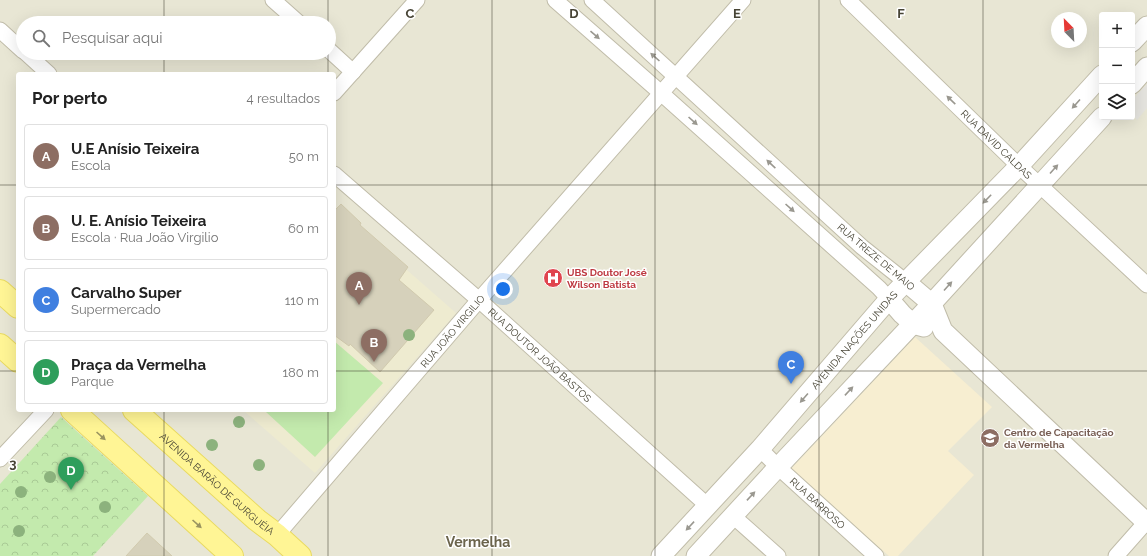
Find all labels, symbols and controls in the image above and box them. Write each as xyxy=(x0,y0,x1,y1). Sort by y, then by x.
text: C xyxy=(406,6,415,21)
text: D xyxy=(569,6,579,21)
text: E xyxy=(733,6,741,21)
text: F xyxy=(897,6,905,21)
north arrow xyxy=(1051,12,1087,48)
map controls xyxy=(1099,12,1135,120)
button: + xyxy=(1099,12,1135,48)
search box xyxy=(16,16,336,60)
icon: search xyxy=(30,27,52,49)
text: Pesquisar aqui xyxy=(62,29,162,47)
one-way arrow xyxy=(590,30,601,39)
button: − xyxy=(1099,48,1135,84)
one-way arrow xyxy=(650,53,660,62)
button: layers xyxy=(1099,84,1135,120)
text: Por perto xyxy=(32,88,107,108)
text: 4 resultados xyxy=(247,91,320,106)
one-way arrow xyxy=(946,95,956,105)
one-way arrow xyxy=(1071,99,1080,109)
street label: RUA DAVID CALDAS xyxy=(959,108,1034,181)
one-way arrow xyxy=(688,116,698,126)
text: U.E Anísio Teixeira xyxy=(71,140,199,158)
text: A xyxy=(42,149,50,164)
text: 50 m xyxy=(289,149,319,164)
text: Escola xyxy=(71,158,111,173)
one-way arrow xyxy=(767,160,776,169)
one-way arrow xyxy=(1049,164,1059,174)
one-way arrow xyxy=(982,194,992,204)
one-way arrow xyxy=(784,203,795,212)
text: U. E. Anísio Teixeira xyxy=(71,212,206,230)
text: B xyxy=(42,221,50,236)
text: 60 m xyxy=(288,221,319,236)
street label: RUA TREZE DE MAIO xyxy=(835,221,917,293)
text: Escola · Rua João Virgilio xyxy=(71,230,218,245)
hospital icon: UBS Doutor José Wilson Batista xyxy=(542,267,564,289)
place label: UBS Doutor José Wilson Batista xyxy=(567,267,647,290)
pin: A xyxy=(346,272,372,305)
your location xyxy=(493,279,513,299)
one-way arrow xyxy=(943,282,952,291)
text: Carvalho Super xyxy=(71,284,182,302)
street label: AVENIDA NAÇÕES UNIDAS xyxy=(809,288,899,391)
street label: RUA JOÃO VIRGILIO xyxy=(418,292,487,370)
text: C xyxy=(42,293,50,308)
text: 110 m xyxy=(285,293,319,308)
text: Supermercado xyxy=(71,302,161,317)
street label: RUA DOUTOR JOÃO BASTOS xyxy=(486,306,594,404)
pin: B xyxy=(361,329,387,362)
pin: C xyxy=(778,351,804,384)
text: Praça da Vermelha xyxy=(71,356,206,374)
text: D xyxy=(41,365,51,380)
text: 180 m xyxy=(283,365,319,380)
text: Parque xyxy=(71,374,114,389)
one-way arrow xyxy=(844,386,854,396)
one-way arrow xyxy=(800,392,809,403)
school or university icon: Centro de Capacitação da Vermelha xyxy=(979,427,1001,449)
place label: Centro de Capacitação da Vermelha xyxy=(1004,427,1114,450)
street label: AVENIDA BARÃO DE GURGUÉIA xyxy=(158,430,277,537)
one-way arrow xyxy=(96,432,106,441)
text: 3 xyxy=(9,456,17,471)
pin: D xyxy=(58,457,84,490)
street label: RUA BARROSO xyxy=(788,475,848,531)
one-way arrow xyxy=(746,491,755,501)
one-way arrow xyxy=(192,519,202,529)
one-way arrow xyxy=(685,521,694,531)
district label: Vermelha xyxy=(446,534,510,550)

